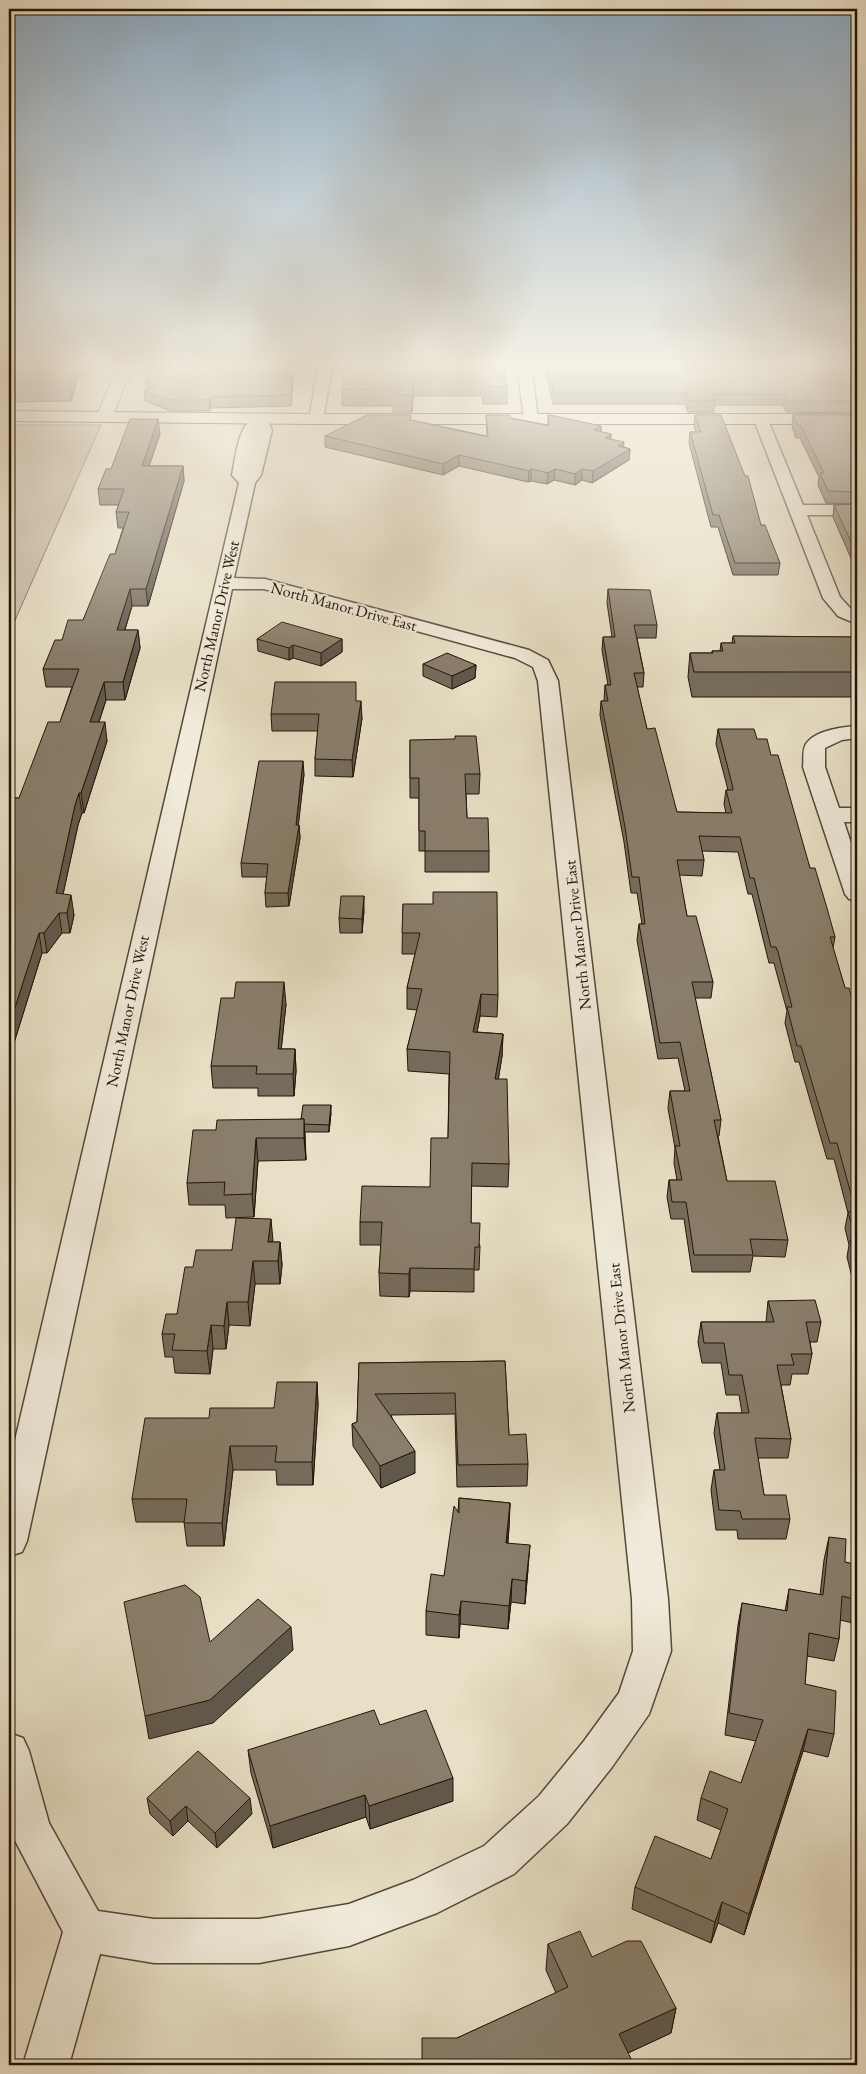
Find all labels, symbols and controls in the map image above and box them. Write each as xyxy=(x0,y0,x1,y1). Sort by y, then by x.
street label: North Manor Drive West xyxy=(189,538,244,694)
street label: North Manor Drive East xyxy=(269,577,419,636)
street label: North Manor Drive East xyxy=(559,859,596,1011)
street label: North Manor Drive West xyxy=(101,933,154,1089)
street label: North Manor Drive East xyxy=(603,1262,640,1414)

